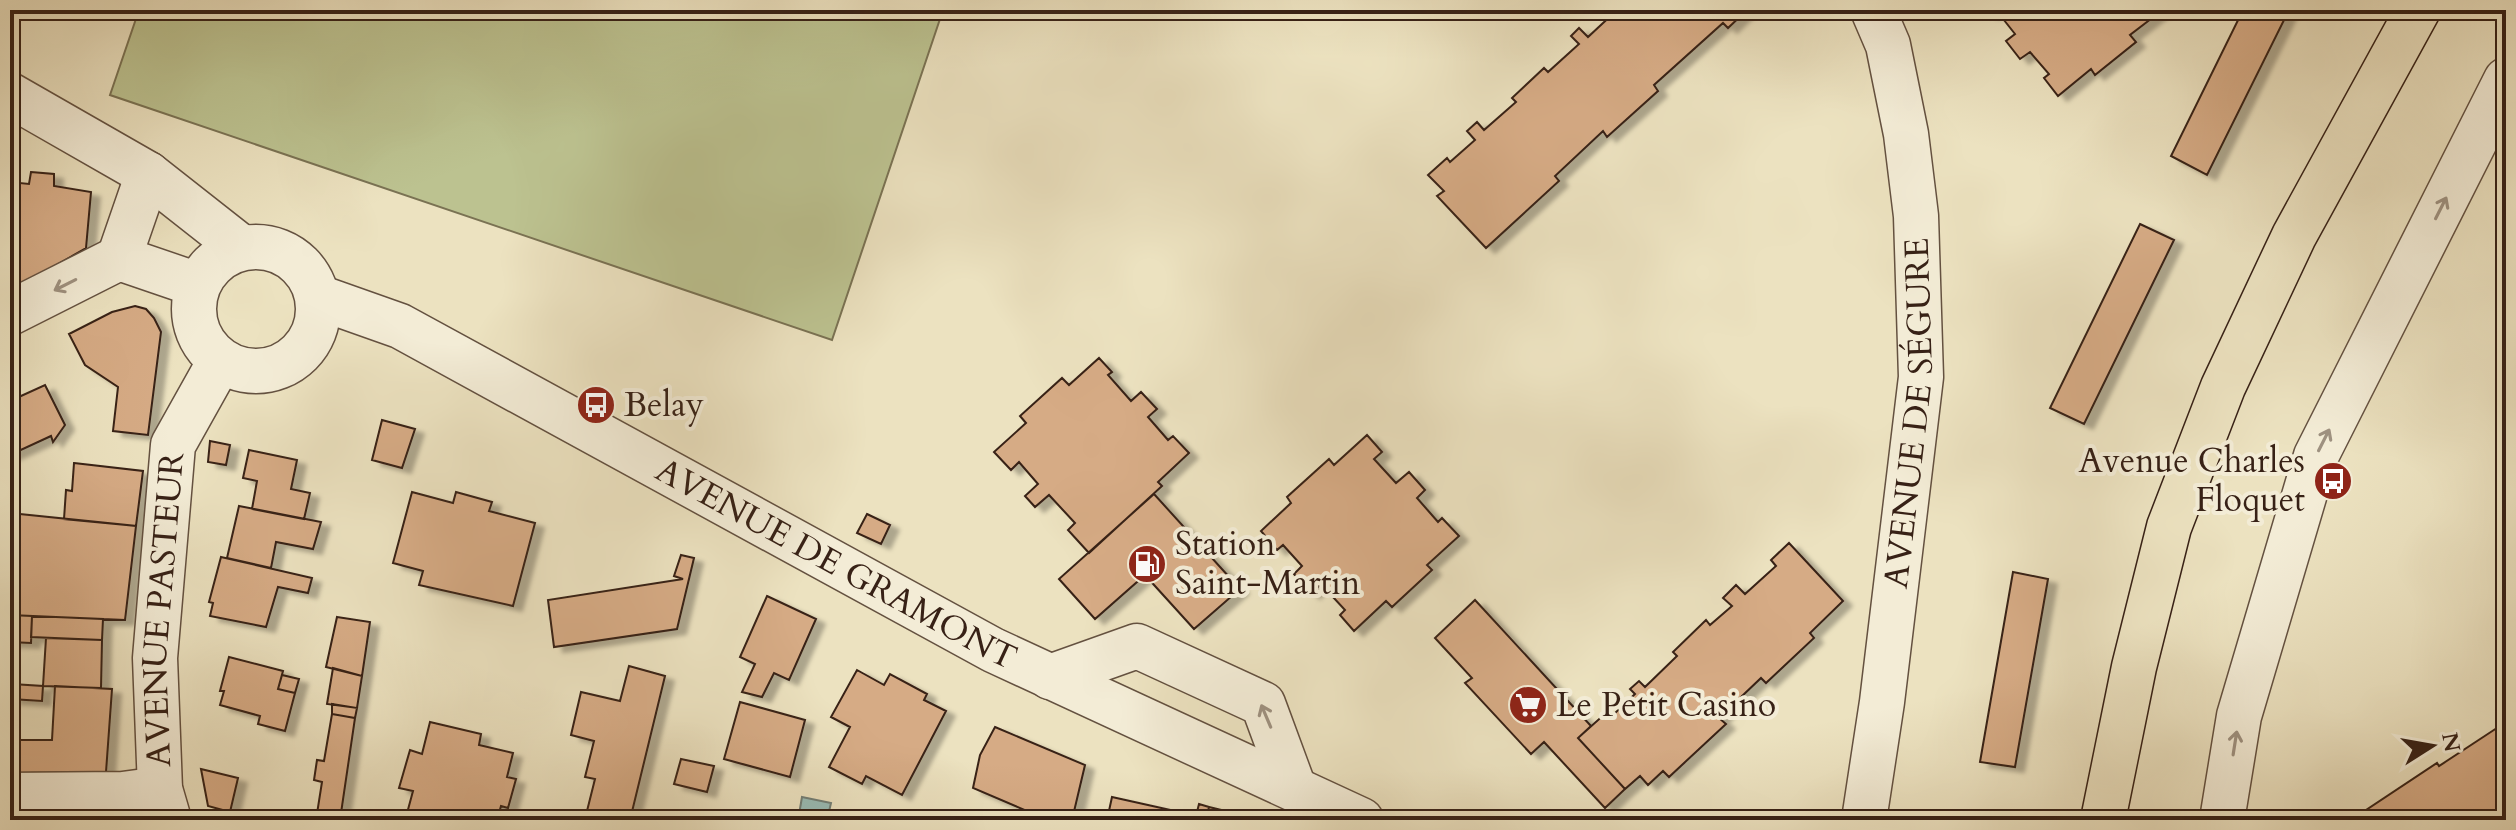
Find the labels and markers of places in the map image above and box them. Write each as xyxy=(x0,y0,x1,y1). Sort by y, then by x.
place label: Belay xyxy=(624,382,704,428)
bus stop icon: Belay xyxy=(575,384,617,426)
place label: Avenue Charles Floquet xyxy=(2078,438,2305,523)
bus stop icon: Avenue Charles Floquet xyxy=(2312,460,2354,502)
place label: Station Saint-Martin xyxy=(1175,521,1360,606)
fuel station icon: Station Saint-Martin xyxy=(1126,543,1168,585)
place label: Le Petit Casino xyxy=(1556,682,1776,728)
supermarket icon: Le Petit Casino xyxy=(1507,684,1549,726)

